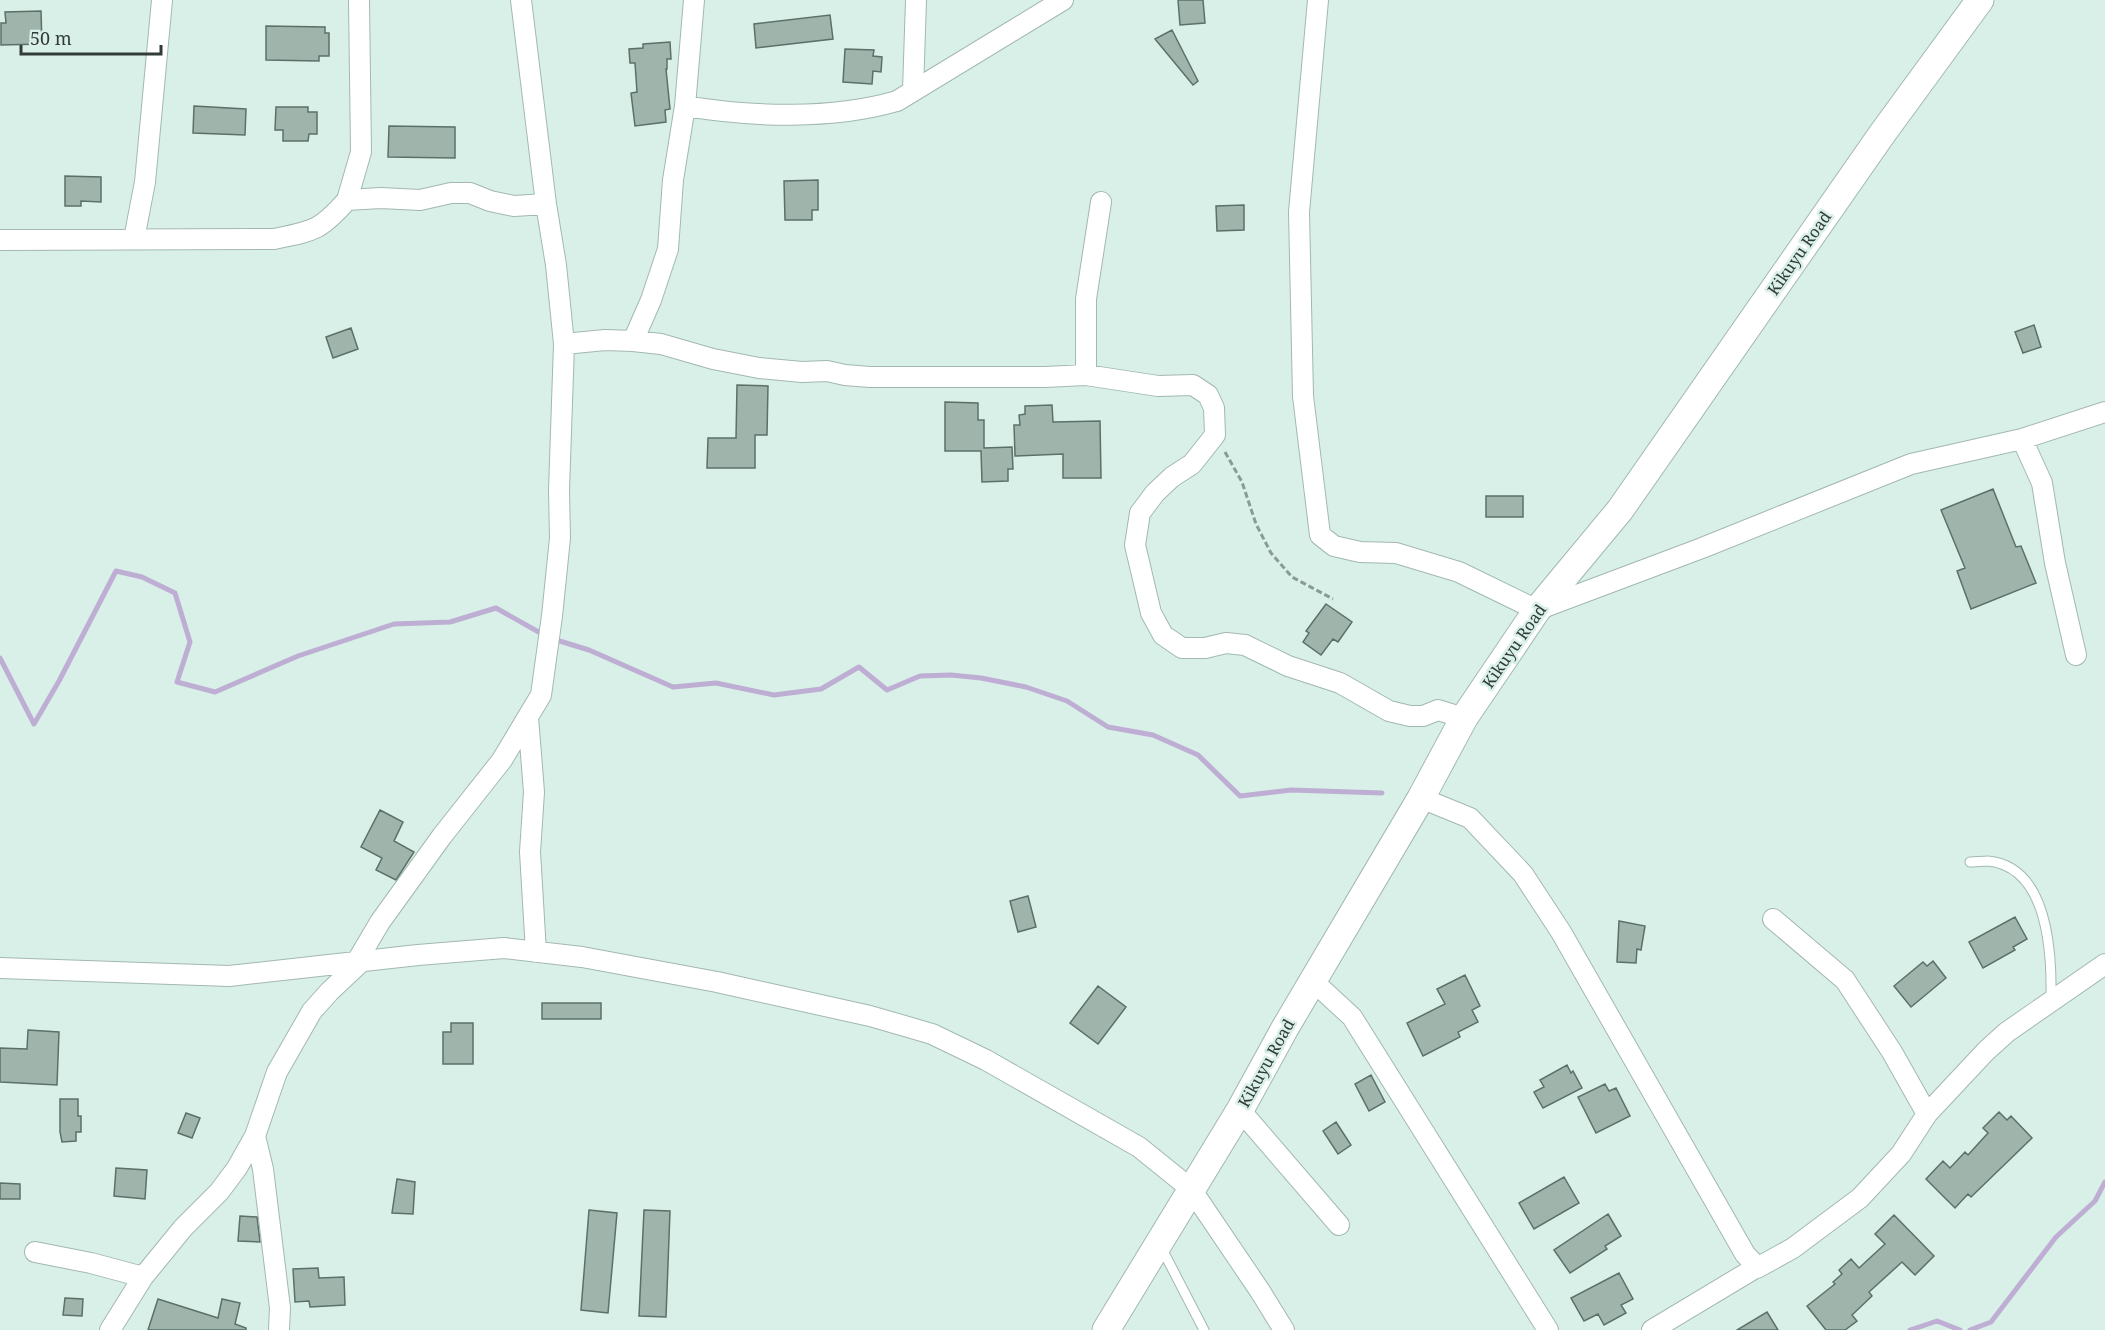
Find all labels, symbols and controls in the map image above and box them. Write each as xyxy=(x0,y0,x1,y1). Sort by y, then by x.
scale bar xyxy=(21,18,160,56)
text: 50 m xyxy=(30,26,72,50)
street label: Kikuyu Road xyxy=(1762,207,1836,299)
street label: Kikuyu Road xyxy=(1477,600,1551,692)
street label: Kikuyu Road xyxy=(1233,1015,1299,1111)

